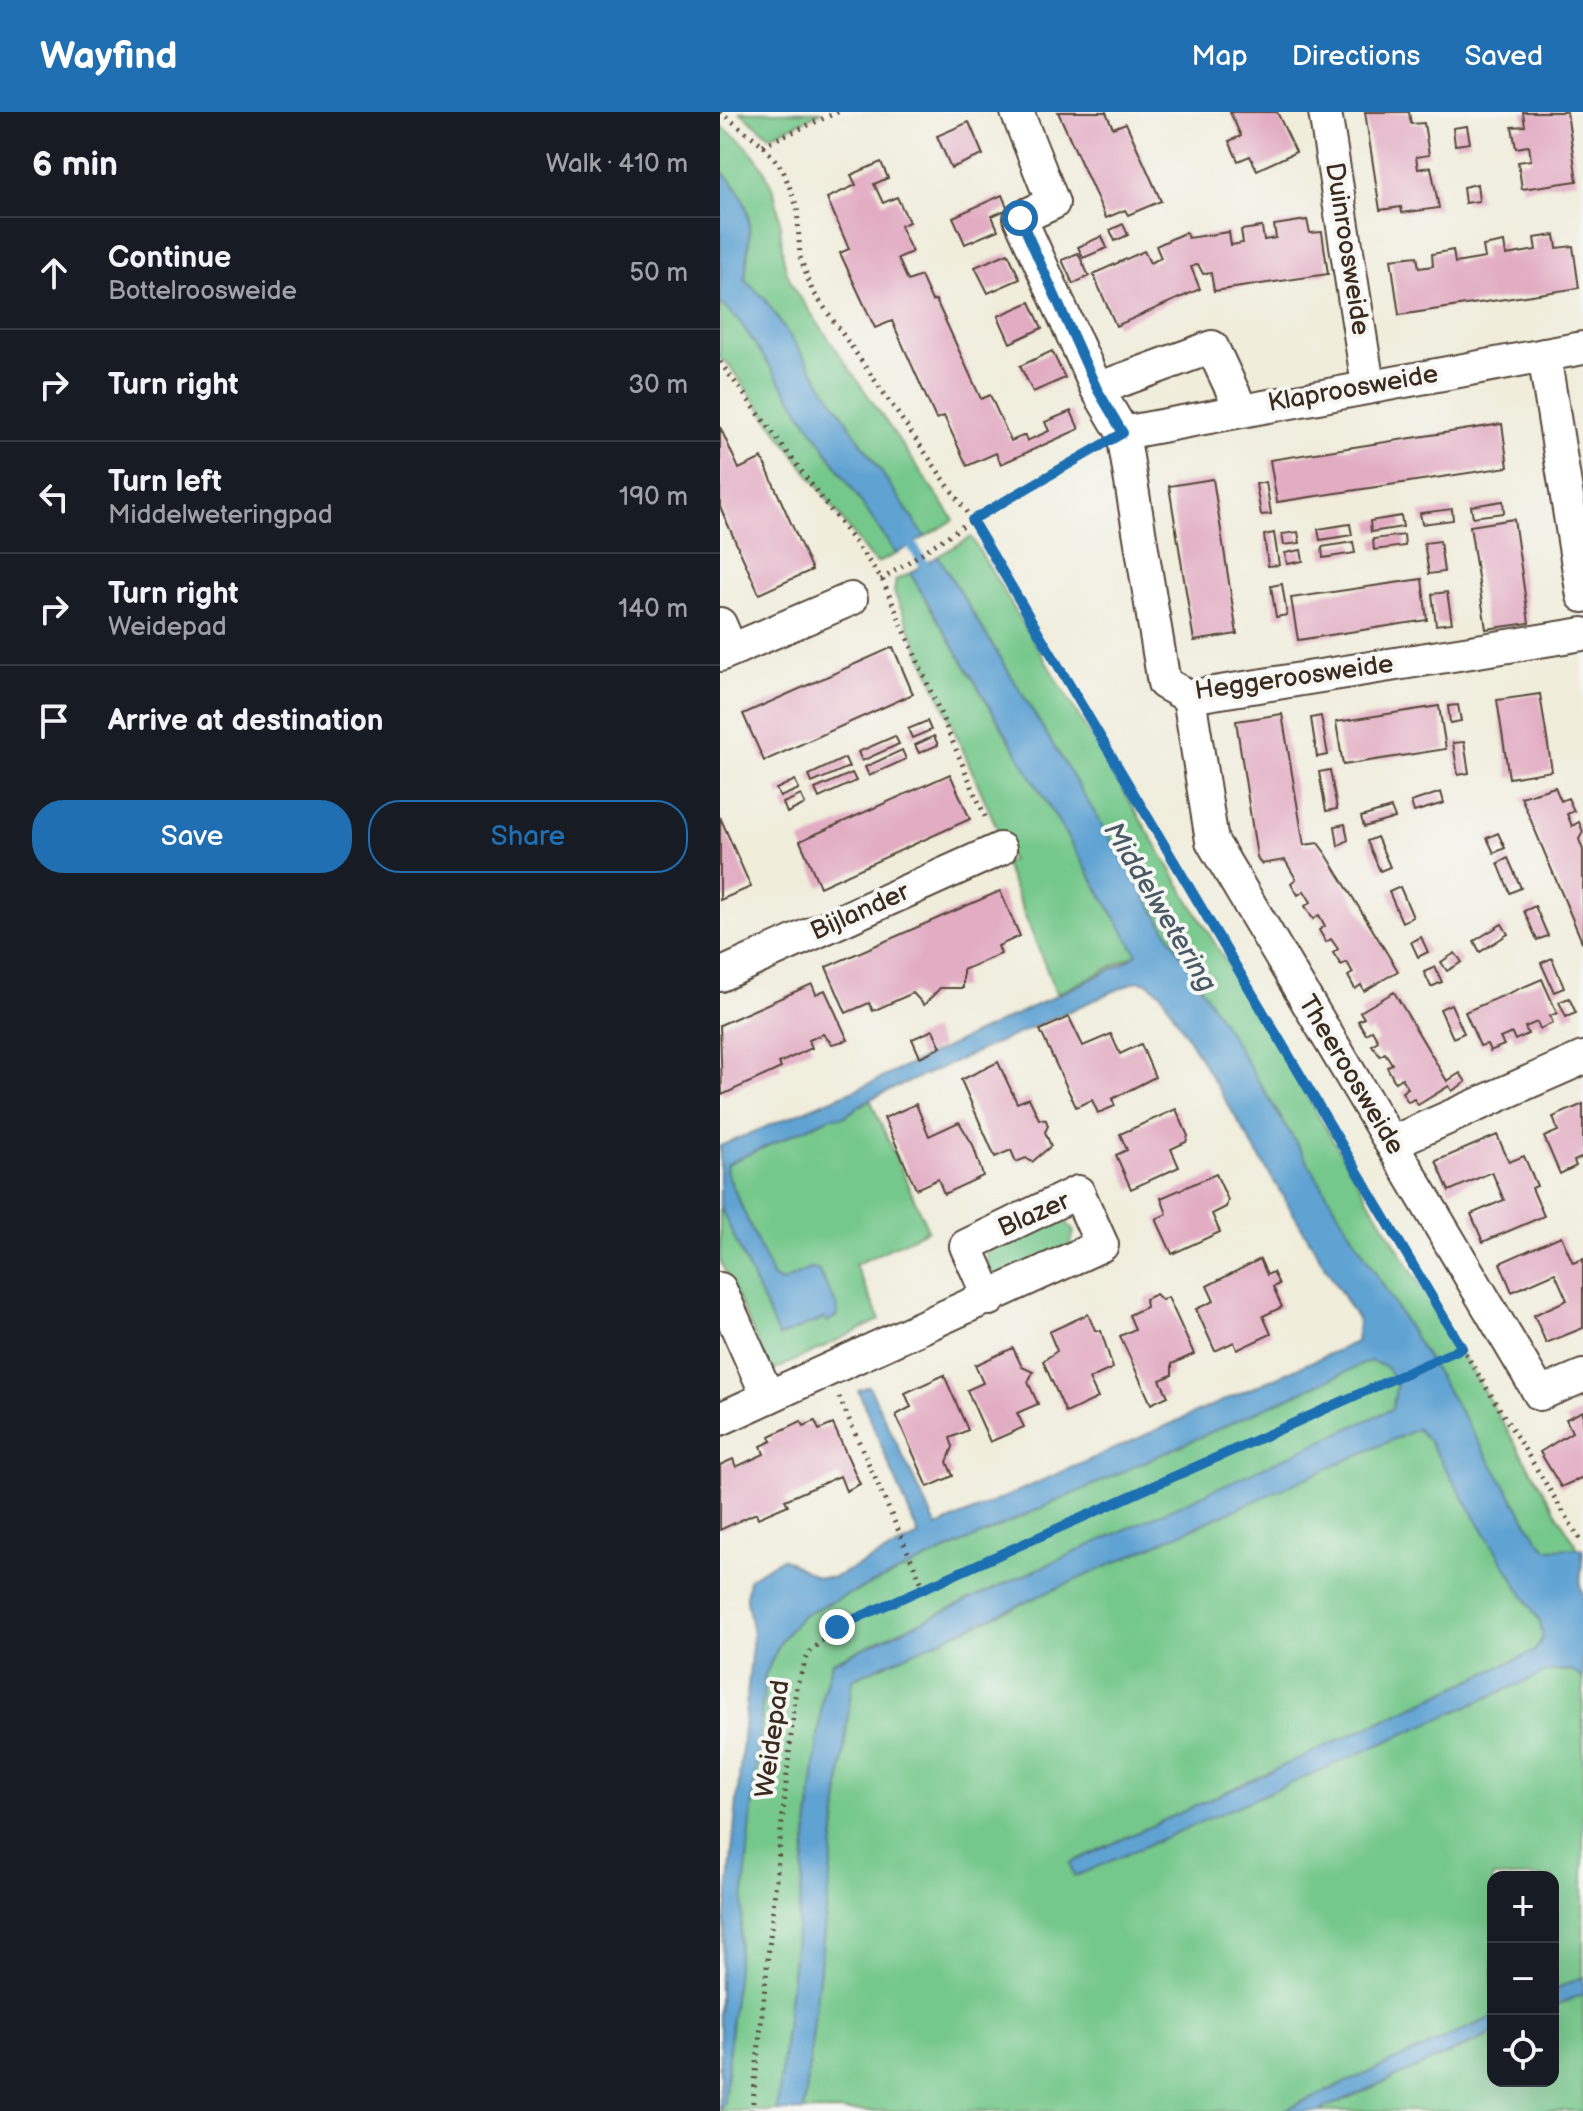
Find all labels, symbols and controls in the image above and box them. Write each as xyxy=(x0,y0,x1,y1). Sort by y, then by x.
text: Wayfind xyxy=(40,34,178,79)
text: Map xyxy=(1191,40,1248,73)
text: Directions xyxy=(1292,40,1420,73)
text: Saved xyxy=(1464,40,1543,73)
text: 6 min xyxy=(32,144,118,185)
text: Walk · 410 m xyxy=(546,149,688,180)
street label: Duinroosweide xyxy=(1318,160,1376,338)
route start xyxy=(1002,200,1038,236)
text: Continue xyxy=(108,240,231,276)
icon: ahead xyxy=(32,251,76,295)
text: 50 m xyxy=(629,258,688,289)
text: Bottelroosweide xyxy=(108,276,297,307)
street label: Klaproosweide xyxy=(1265,359,1441,419)
icon: right xyxy=(32,363,76,407)
text: Turn right xyxy=(108,367,239,403)
text: 30 m xyxy=(628,370,688,401)
text: Turn left xyxy=(108,464,222,500)
icon: left xyxy=(32,475,76,519)
text: 190 m xyxy=(619,482,688,513)
text: Middelweteringpad xyxy=(108,500,333,531)
text: Turn right xyxy=(108,576,239,612)
icon: right xyxy=(32,587,76,631)
text: 140 m xyxy=(618,594,688,625)
text: Weidepad xyxy=(108,612,227,643)
street label: Heggeroosweide xyxy=(1193,649,1395,707)
icon: arrive xyxy=(32,699,76,743)
text: Arrive at destination xyxy=(108,703,384,739)
button: Save xyxy=(32,800,352,873)
button: Share xyxy=(368,800,688,873)
water label: Middelwetering xyxy=(1096,816,1224,998)
street label: Bijlander xyxy=(806,876,915,947)
street label: Theeroosweide xyxy=(1291,990,1411,1160)
street label: Blazer xyxy=(993,1185,1075,1244)
route end xyxy=(819,1609,855,1645)
street label: Weidepad xyxy=(749,1678,797,1800)
map controls xyxy=(1487,1871,1559,2087)
button: + xyxy=(1487,1871,1559,1943)
button: − xyxy=(1487,1943,1559,2015)
button: locate xyxy=(1487,2015,1559,2087)

